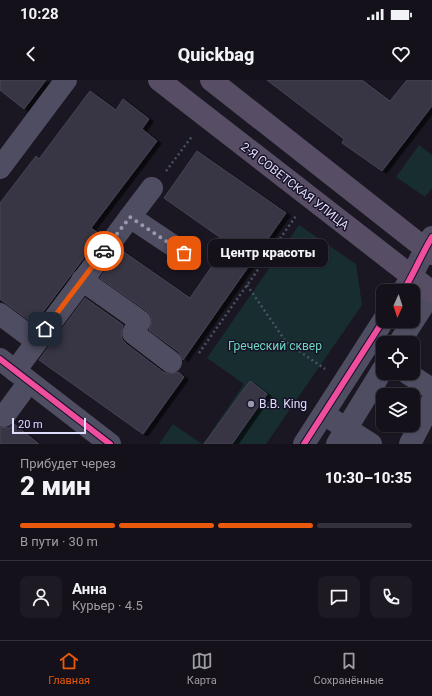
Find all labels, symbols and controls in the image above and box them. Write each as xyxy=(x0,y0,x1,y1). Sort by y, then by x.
text: 10:28 xyxy=(20,5,59,23)
icon: back xyxy=(20,43,42,65)
icon: heart xyxy=(390,43,412,65)
text: Quickbag xyxy=(178,44,254,65)
street label: 2-Я СОВЕТСКАЯ УЛИЦА xyxy=(238,140,352,233)
courier xyxy=(84,231,124,271)
pin xyxy=(167,236,201,270)
callout: Центр красоты xyxy=(208,239,328,267)
icon: car xyxy=(93,240,115,262)
icon: bag xyxy=(173,242,195,264)
text: Центр красоты xyxy=(221,245,315,260)
north arrow xyxy=(376,284,420,328)
map controls xyxy=(376,284,420,432)
pin xyxy=(28,312,62,346)
icon: home xyxy=(34,318,56,340)
button: locate xyxy=(376,336,420,380)
park label: Греческий сквер xyxy=(228,339,322,353)
button: layers xyxy=(376,388,420,432)
place label: B.B. King xyxy=(259,397,307,411)
marker: B.B. King xyxy=(246,399,256,409)
scale bar xyxy=(12,416,86,435)
text: 20 m xyxy=(18,418,43,431)
text: Прибудет через xyxy=(20,456,116,471)
text: 10:30–10:35 xyxy=(325,469,412,487)
text: 2 мин xyxy=(20,471,91,501)
text: В пути · 30 m xyxy=(20,534,98,549)
button: person xyxy=(20,576,62,618)
button: chat xyxy=(318,576,360,618)
button: phone xyxy=(370,576,412,618)
text: Анна xyxy=(72,580,107,598)
text: Курьер · 4.5 xyxy=(72,598,143,613)
tab: Главная xyxy=(48,650,90,687)
tab: Карта xyxy=(187,650,217,687)
tab: Сохранённые xyxy=(313,650,384,687)

